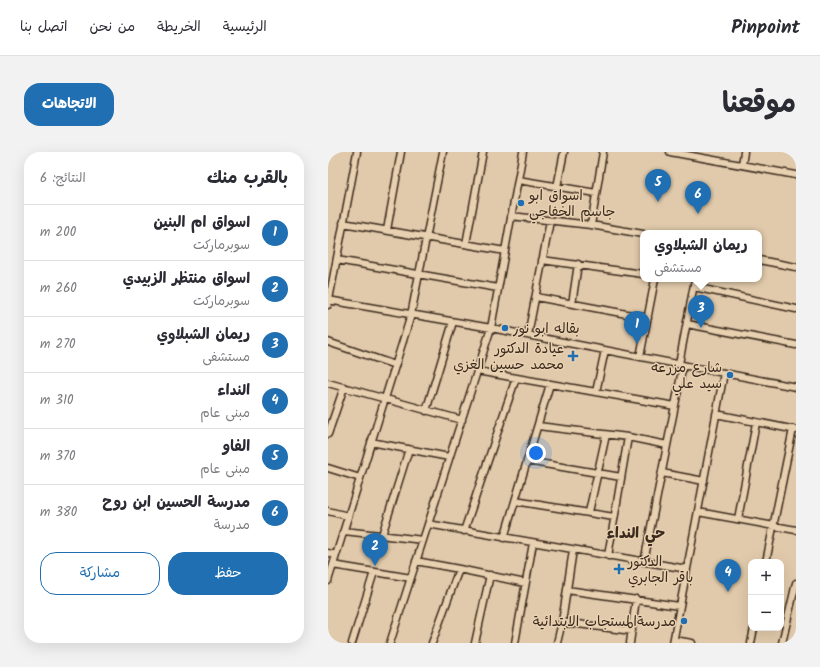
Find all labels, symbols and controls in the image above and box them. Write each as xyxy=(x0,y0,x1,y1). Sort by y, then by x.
text: Pinpoint xyxy=(731,13,800,43)
text: اتصل بنا xyxy=(20,16,68,38)
text: من نحن xyxy=(90,16,135,38)
text: الخريطة xyxy=(157,16,201,38)
text: الرئيسية xyxy=(223,16,267,38)
text: موقعنا xyxy=(722,82,796,127)
button: الاتجاهات xyxy=(24,83,114,126)
text: بالقرب منك xyxy=(207,165,288,192)
text: النتائج: 6 xyxy=(40,168,86,189)
pin: 5 xyxy=(645,169,671,202)
pin: 6 xyxy=(685,181,711,214)
place label: اسواق ابو جاسم الخفاجي xyxy=(528,185,615,224)
marker: اسواق ابو جاسم الخفاجي xyxy=(516,198,526,208)
text: اسواق ام البنين xyxy=(154,211,250,235)
text: 200 m xyxy=(40,222,76,243)
text: 1 xyxy=(273,222,277,243)
popup xyxy=(640,230,762,282)
text: ريمان الشبلاوي xyxy=(654,234,748,258)
text: سوبرماركت xyxy=(193,235,250,256)
text: مستشفى xyxy=(654,258,702,279)
text: اسواق منتظر الزبيدي xyxy=(123,267,250,291)
text: 260 m xyxy=(40,278,77,299)
text: 2 xyxy=(271,278,279,299)
text: سوبرماركت xyxy=(193,291,250,312)
pin: 3 xyxy=(688,295,714,328)
pin: 1 xyxy=(624,311,650,344)
place label: بقاله ابو نور xyxy=(512,318,580,340)
text: ريمان الشبلاوي xyxy=(157,323,250,347)
marker: بقاله ابو نور xyxy=(500,323,510,333)
text: 270 m xyxy=(40,334,76,355)
text: 3 xyxy=(271,334,279,355)
place label: عيادة الدكتور محمد حسين الغزي xyxy=(453,338,564,376)
text: مستشفى xyxy=(202,347,250,368)
marker: عيادة الدكتور محمد حسين الغزي xyxy=(567,350,579,362)
place label: شارع مزرعه سيد علي xyxy=(651,357,722,396)
marker: شارع مزرعه سيد علي xyxy=(725,370,735,380)
text: النداء xyxy=(218,379,250,403)
text: 310 m xyxy=(40,390,74,411)
text: 4 xyxy=(271,390,279,411)
text: مبنى عام xyxy=(200,403,250,424)
text: الفاو xyxy=(223,435,250,459)
your location xyxy=(526,443,546,463)
text: 370 m xyxy=(40,446,76,467)
text: 5 xyxy=(272,446,278,467)
text: مبنى عام xyxy=(200,459,250,480)
text: مدرسة الحسين ابن روح xyxy=(102,491,250,515)
text: 380 m xyxy=(40,502,77,523)
text: 6 xyxy=(271,502,279,523)
text: مدرسة xyxy=(214,515,250,536)
district label: حي النداء xyxy=(607,522,665,547)
pin: 2 xyxy=(362,533,388,566)
place label: الدكتور باقر الجابري xyxy=(627,551,693,589)
button: مشاركة xyxy=(40,552,160,595)
button: حفظ xyxy=(168,552,288,595)
pin: 4 xyxy=(715,559,741,592)
map controls xyxy=(748,559,784,631)
button: + xyxy=(748,559,784,595)
marker: الدكتور باقر الجابري xyxy=(613,563,625,575)
button: − xyxy=(748,595,784,631)
place label: مدرسةالمستجاب الابتدائية xyxy=(533,611,676,633)
marker: مدرسةالمستجاب الابتدائية xyxy=(679,616,689,626)

